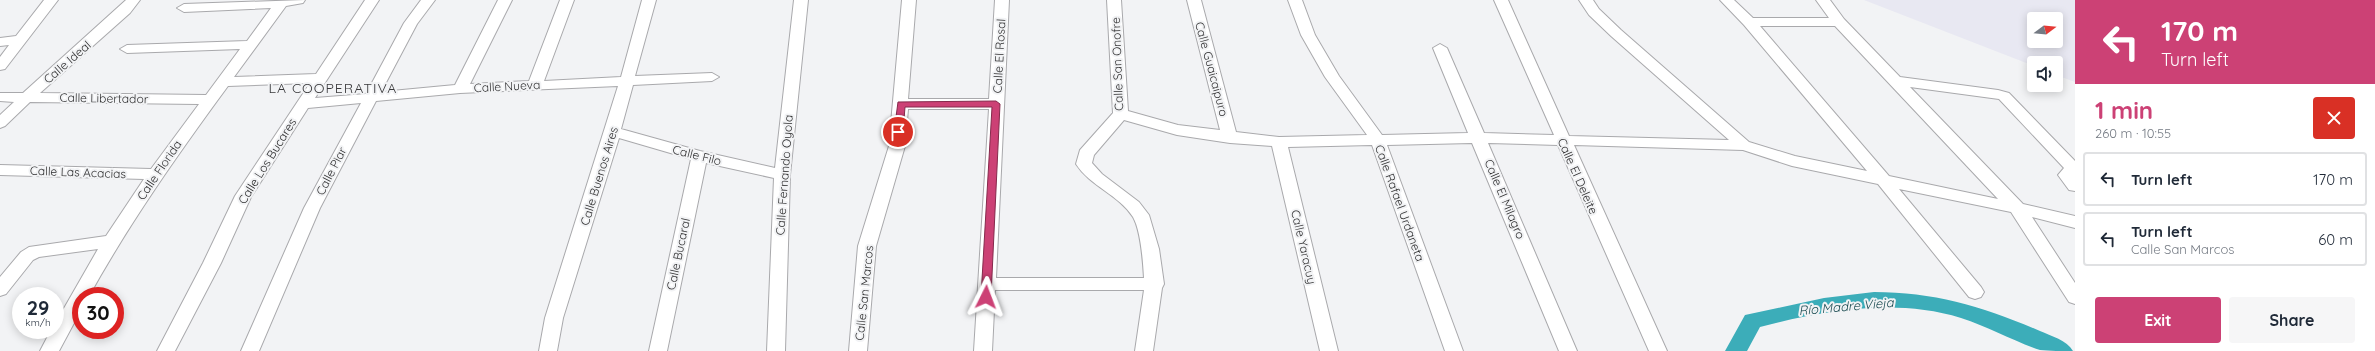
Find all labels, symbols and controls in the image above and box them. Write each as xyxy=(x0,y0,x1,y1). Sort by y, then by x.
north arrow xyxy=(2027,12,2063,48)
map controls xyxy=(2027,12,2063,92)
text: 170 m xyxy=(2161,13,2238,48)
icon: left xyxy=(2095,16,2147,68)
street label: Calle San Onofre xyxy=(1108,17,1126,111)
street label: Calle El Rosal xyxy=(990,18,1008,94)
street label: Calle Guaicaipuro xyxy=(1192,20,1232,118)
street label: Calle Ideal xyxy=(40,37,94,87)
text: Turn left xyxy=(2161,48,2229,71)
button: sound xyxy=(2027,56,2063,92)
street label: Calle Nueva xyxy=(473,77,541,95)
district label: LA COOPERATIVA xyxy=(269,79,397,97)
street label: Calle Libertador xyxy=(60,90,149,106)
text: 1 min xyxy=(2095,95,2153,125)
button: close xyxy=(2313,97,2355,139)
street label: Calle Fernando Oyola xyxy=(772,114,796,236)
street label: Calle Los Bucares xyxy=(235,115,300,207)
pin xyxy=(881,115,915,149)
icon: arrive xyxy=(887,121,909,143)
street label: Calle Buenos Aires xyxy=(577,125,621,227)
text: 260 m · 10:55 xyxy=(2095,125,2171,141)
street label: Calle El Deleite xyxy=(1555,136,1602,217)
street label: Calle Florida xyxy=(133,137,185,203)
street label: Calle Filo xyxy=(671,142,723,168)
street label: Calle Rafael Urdaneta xyxy=(1372,143,1428,263)
street label: Calle Piar xyxy=(312,144,350,198)
street label: Calle El Milagro xyxy=(1481,157,1529,241)
street label: Calle Las Acacias xyxy=(30,163,127,181)
icon: left xyxy=(2097,168,2119,190)
text: Turn left xyxy=(2131,170,2193,189)
text: 170 m xyxy=(2313,170,2353,189)
street label: Calle Yaracuy xyxy=(1288,208,1320,286)
street label: Calle Bucaral xyxy=(663,217,693,291)
text: Turn left xyxy=(2131,222,2193,241)
icon: left xyxy=(2097,228,2119,250)
text: 60 m xyxy=(2318,230,2353,249)
text: Calle San Marcos xyxy=(2131,241,2234,257)
street label: Calle San Marcos xyxy=(852,244,876,341)
position arrow xyxy=(965,276,1007,318)
speed limit sign: 30 xyxy=(72,287,124,339)
water label: Río Madre Vieja xyxy=(1798,294,1895,318)
text: 29 xyxy=(27,295,49,320)
button: Exit xyxy=(2095,297,2221,343)
button: Share xyxy=(2229,297,2355,343)
text: km/h xyxy=(25,316,51,329)

